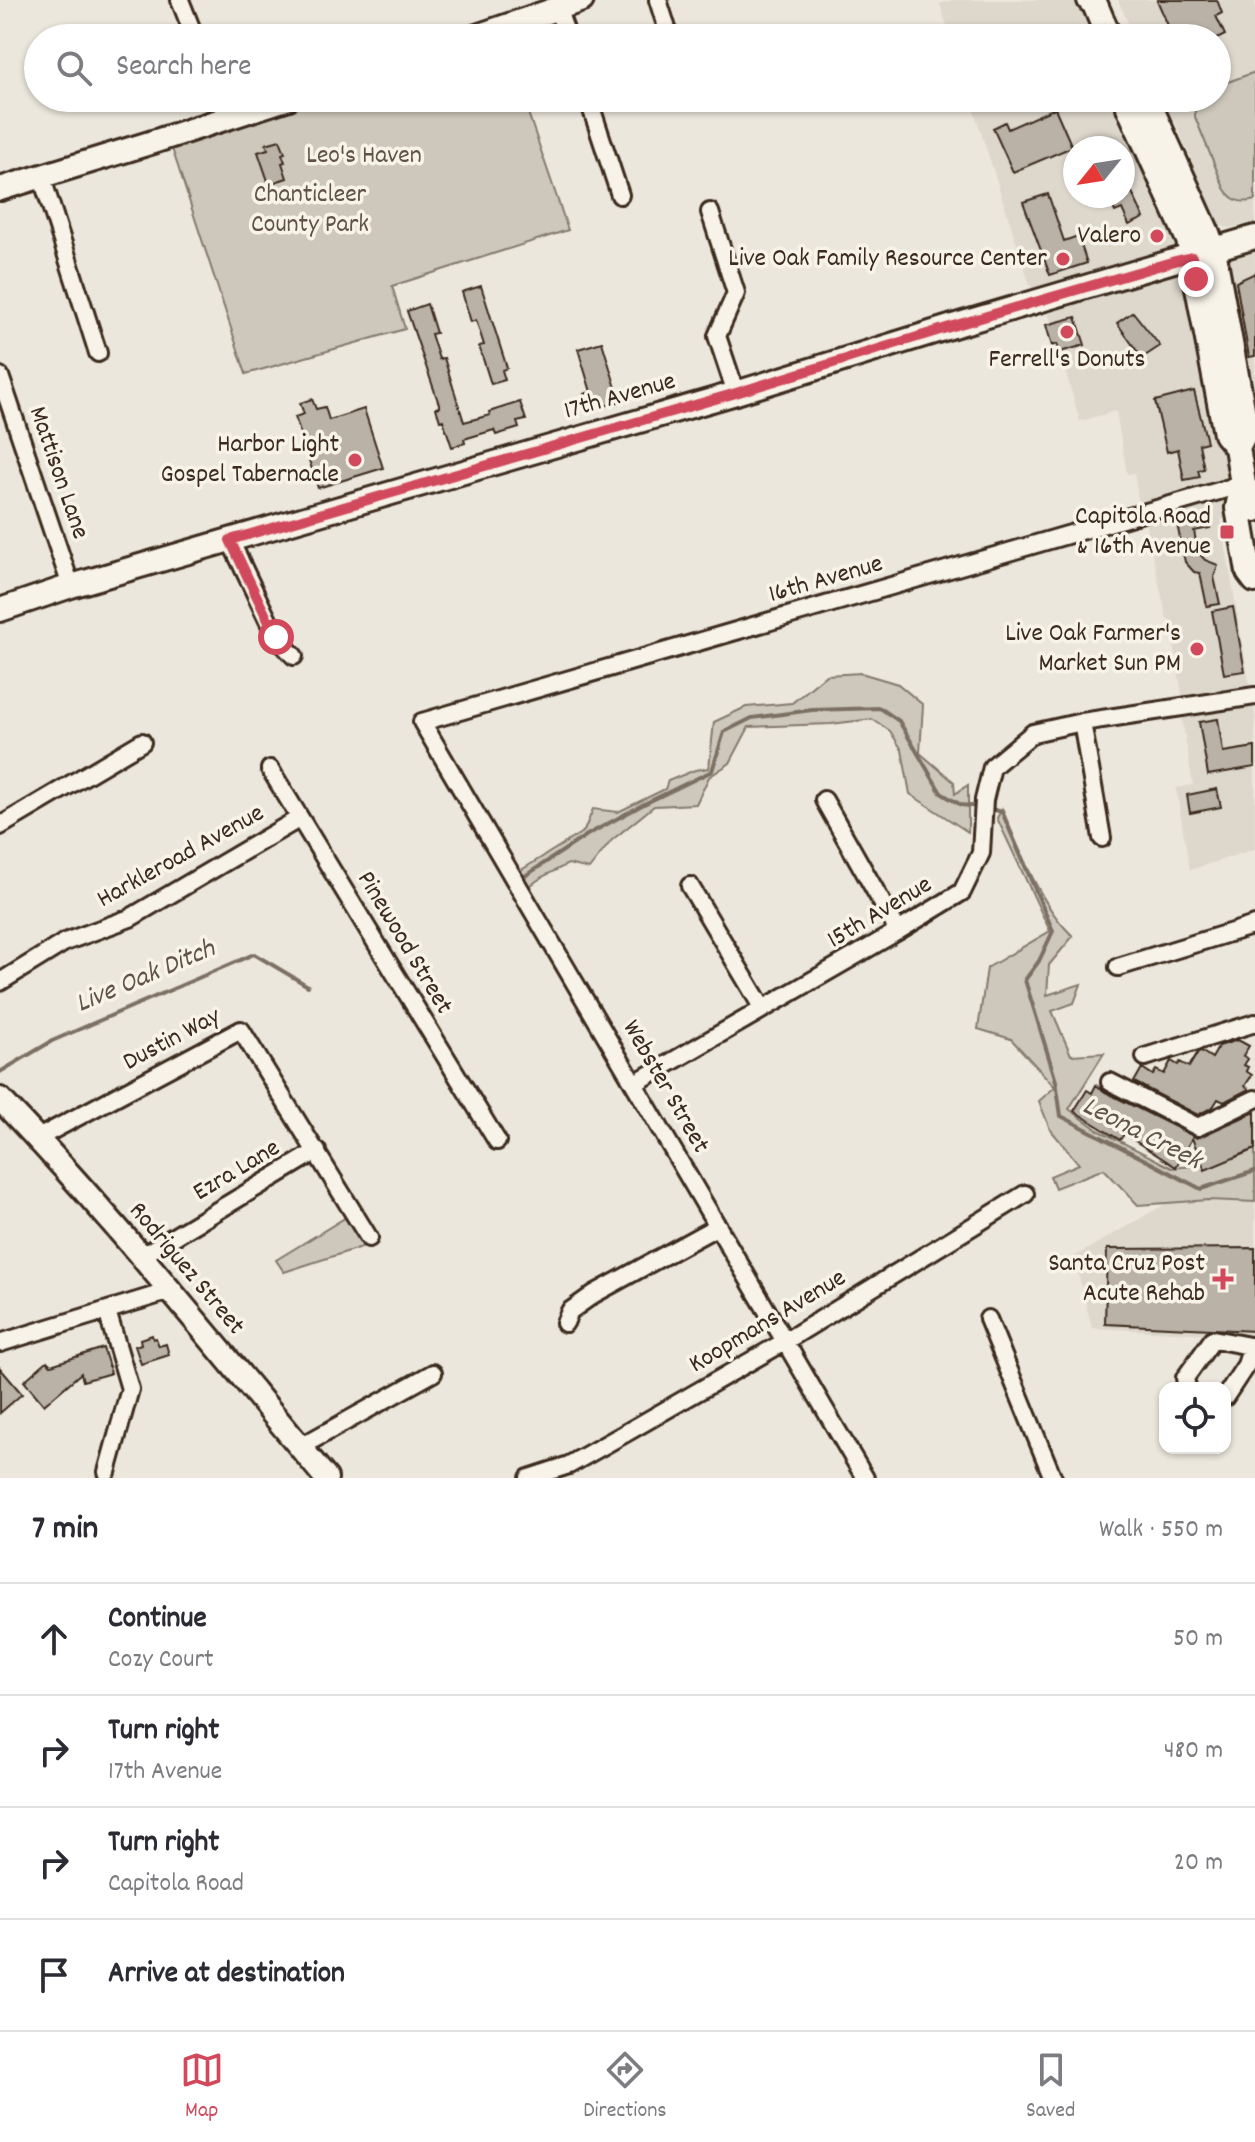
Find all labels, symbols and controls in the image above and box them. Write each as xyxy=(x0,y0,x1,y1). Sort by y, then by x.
search box xyxy=(24,24,1231,112)
icon: search xyxy=(52,46,96,90)
text: Search here xyxy=(116,47,252,90)
north arrow xyxy=(1063,136,1135,208)
park label: Leo's Haven xyxy=(306,138,422,175)
park label: Chanticleer County Park xyxy=(251,177,369,244)
place label: Valero xyxy=(1077,218,1141,255)
marker: Valero xyxy=(1148,227,1166,245)
place label: Live Oak Family Resource Center xyxy=(728,241,1047,278)
marker: Live Oak Family Resource Center xyxy=(1054,250,1072,268)
route end xyxy=(1178,261,1214,297)
marker: Ferrell's Donuts xyxy=(1058,323,1076,341)
place label: Ferrell's Donuts xyxy=(989,342,1145,379)
street label: 17th Avenue xyxy=(560,363,680,431)
street label: Mattison Lane xyxy=(18,402,98,544)
place label: Harbor Light Gospel Tabernacle xyxy=(161,427,339,494)
marker: Harbor Light Gospel Tabernacle xyxy=(346,451,364,469)
place label: Capitola Road & 16th Avenue xyxy=(1075,499,1211,566)
marker: Capitola Road & 16th Avenue xyxy=(1218,523,1236,541)
street label: 16th Avenue xyxy=(765,546,887,614)
place label: Live Oak Farmer's Market Sun PM xyxy=(1005,616,1181,683)
route start xyxy=(258,619,294,655)
marker: Live Oak Farmer's Market Sun PM xyxy=(1188,640,1206,658)
street label: Harkleroad Avenue xyxy=(91,796,271,918)
street label: Pinewood Street xyxy=(347,864,462,1022)
street label: 15th Avenue xyxy=(821,867,939,959)
water label: Live Oak Ditch xyxy=(70,930,223,1025)
street label: Dustin Way xyxy=(117,999,228,1081)
street label: Webster Street xyxy=(612,1013,718,1161)
water label: Leona Creek xyxy=(1074,1088,1210,1183)
street label: Ezra Lane xyxy=(186,1130,288,1212)
street label: Rodriguez Street xyxy=(119,1194,253,1344)
place label: Santa Cruz Post Acute Rehab xyxy=(1048,1246,1205,1313)
street label: Koopmans Avenue xyxy=(683,1260,853,1384)
marker: Santa Cruz Post Acute Rehab xyxy=(1212,1268,1234,1290)
map controls xyxy=(1159,1382,1231,1454)
button: locate xyxy=(1159,1382,1231,1454)
text: 7 min xyxy=(32,1506,98,1555)
text: Walk · 550 m xyxy=(1099,1512,1223,1549)
text: Continue xyxy=(108,1599,207,1642)
icon: ahead xyxy=(32,1617,76,1661)
text: 50 m xyxy=(1173,1621,1223,1658)
text: Cozy Court xyxy=(108,1642,214,1679)
text: Turn right xyxy=(108,1711,219,1754)
icon: right xyxy=(32,1729,76,1773)
text: 480 m xyxy=(1164,1733,1223,1770)
text: 17th Avenue xyxy=(108,1754,222,1791)
text: Turn right xyxy=(108,1823,219,1866)
icon: right xyxy=(32,1841,76,1885)
text: 20 m xyxy=(1174,1845,1223,1882)
text: Capitola Road xyxy=(108,1866,244,1903)
icon: arrive xyxy=(32,1953,76,1997)
text: Arrive at destination xyxy=(108,1954,345,1997)
tab: Map xyxy=(180,2048,224,2127)
tab: Directions xyxy=(583,2048,667,2127)
tab: Saved xyxy=(1026,2048,1075,2127)

